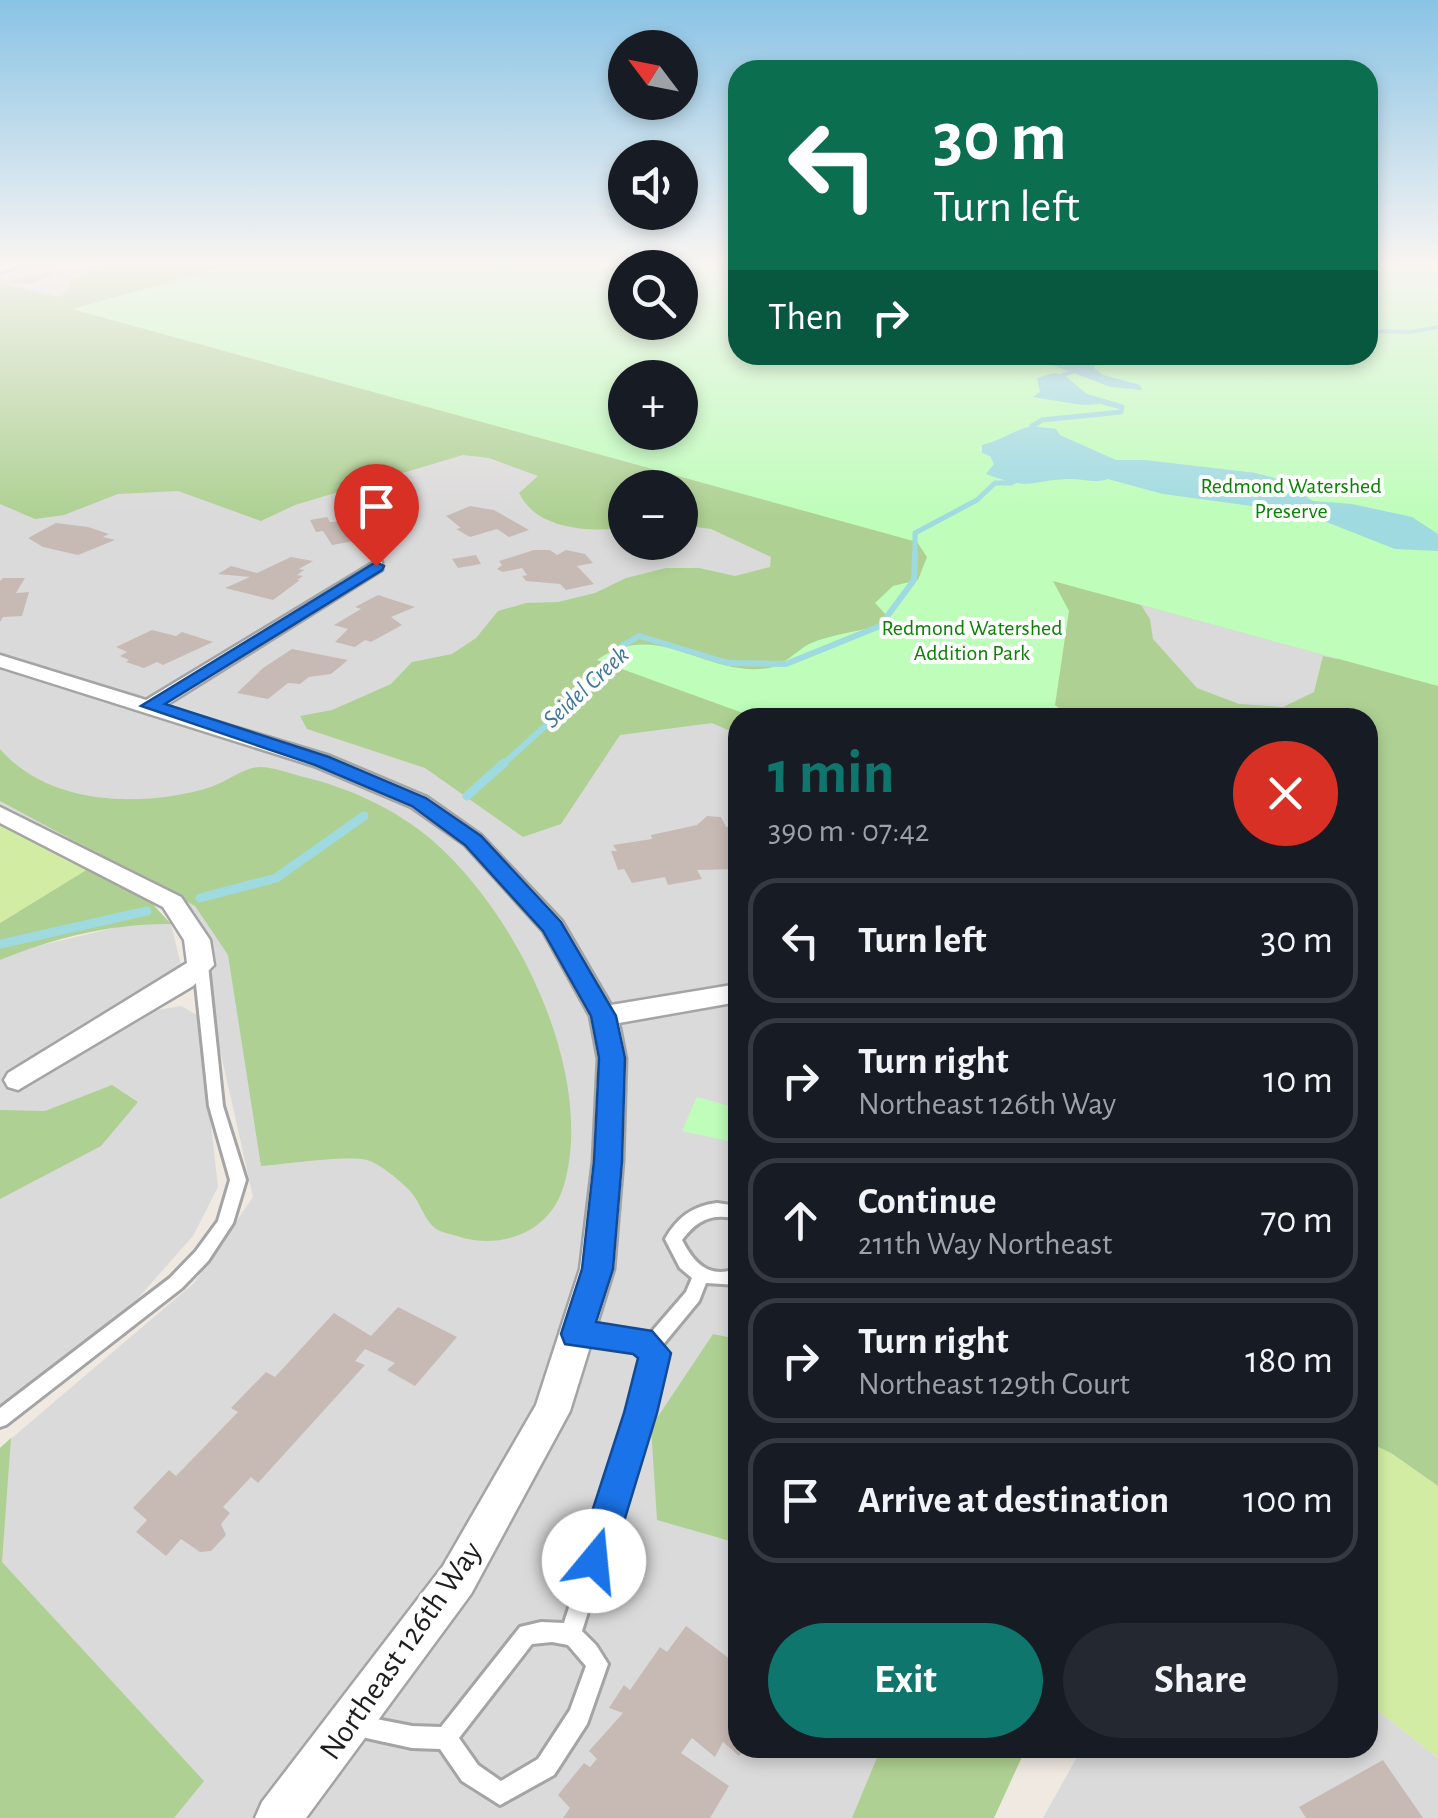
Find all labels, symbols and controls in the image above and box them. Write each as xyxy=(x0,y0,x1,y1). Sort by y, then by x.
north arrow xyxy=(608,30,698,120)
map controls xyxy=(608,30,698,560)
icon: left xyxy=(768,100,898,230)
text: 30 m xyxy=(933,103,1067,173)
button: sound xyxy=(608,140,698,230)
text: Turn left xyxy=(933,185,1080,230)
button: search xyxy=(608,250,698,340)
icon: right xyxy=(863,290,918,345)
text: Then xyxy=(768,299,843,337)
button: + xyxy=(608,360,698,450)
pin xyxy=(334,464,419,567)
button: − xyxy=(608,470,698,560)
park label: Redmond Watershed Preserve xyxy=(1200,475,1382,522)
icon: arrive xyxy=(349,479,404,534)
park label: Redmond Watershed Addition Park xyxy=(881,617,1063,664)
water label: Seidel Creek xyxy=(539,642,634,733)
button: close xyxy=(1233,741,1338,846)
text: 1 min xyxy=(768,744,894,804)
text: 390 m · 07:42 xyxy=(768,815,929,847)
icon: left xyxy=(773,913,828,968)
text: Turn left xyxy=(858,922,986,960)
text: 30 m xyxy=(1261,922,1333,960)
text: Turn right xyxy=(858,1043,1008,1081)
icon: right xyxy=(773,1053,828,1108)
text: 10 m xyxy=(1263,1062,1333,1100)
text: Northeast 126th Way xyxy=(858,1088,1116,1120)
text: Continue xyxy=(858,1183,996,1221)
icon: ahead xyxy=(773,1193,828,1248)
text: 70 m xyxy=(1260,1202,1333,1240)
text: 211th Way Northeast xyxy=(858,1228,1112,1260)
text: Turn right xyxy=(858,1323,1008,1361)
icon: right xyxy=(773,1333,828,1388)
text: 180 m xyxy=(1245,1342,1333,1380)
text: Northeast 129th Court xyxy=(858,1368,1130,1400)
icon: arrive xyxy=(773,1473,828,1528)
text: Arrive at destination xyxy=(858,1482,1169,1520)
text: 100 m xyxy=(1243,1482,1333,1520)
position arrow xyxy=(542,1509,646,1613)
street label: Northeast 126th Way xyxy=(314,1535,488,1766)
button: Exit xyxy=(768,1623,1043,1738)
button: Share xyxy=(1063,1623,1338,1738)

